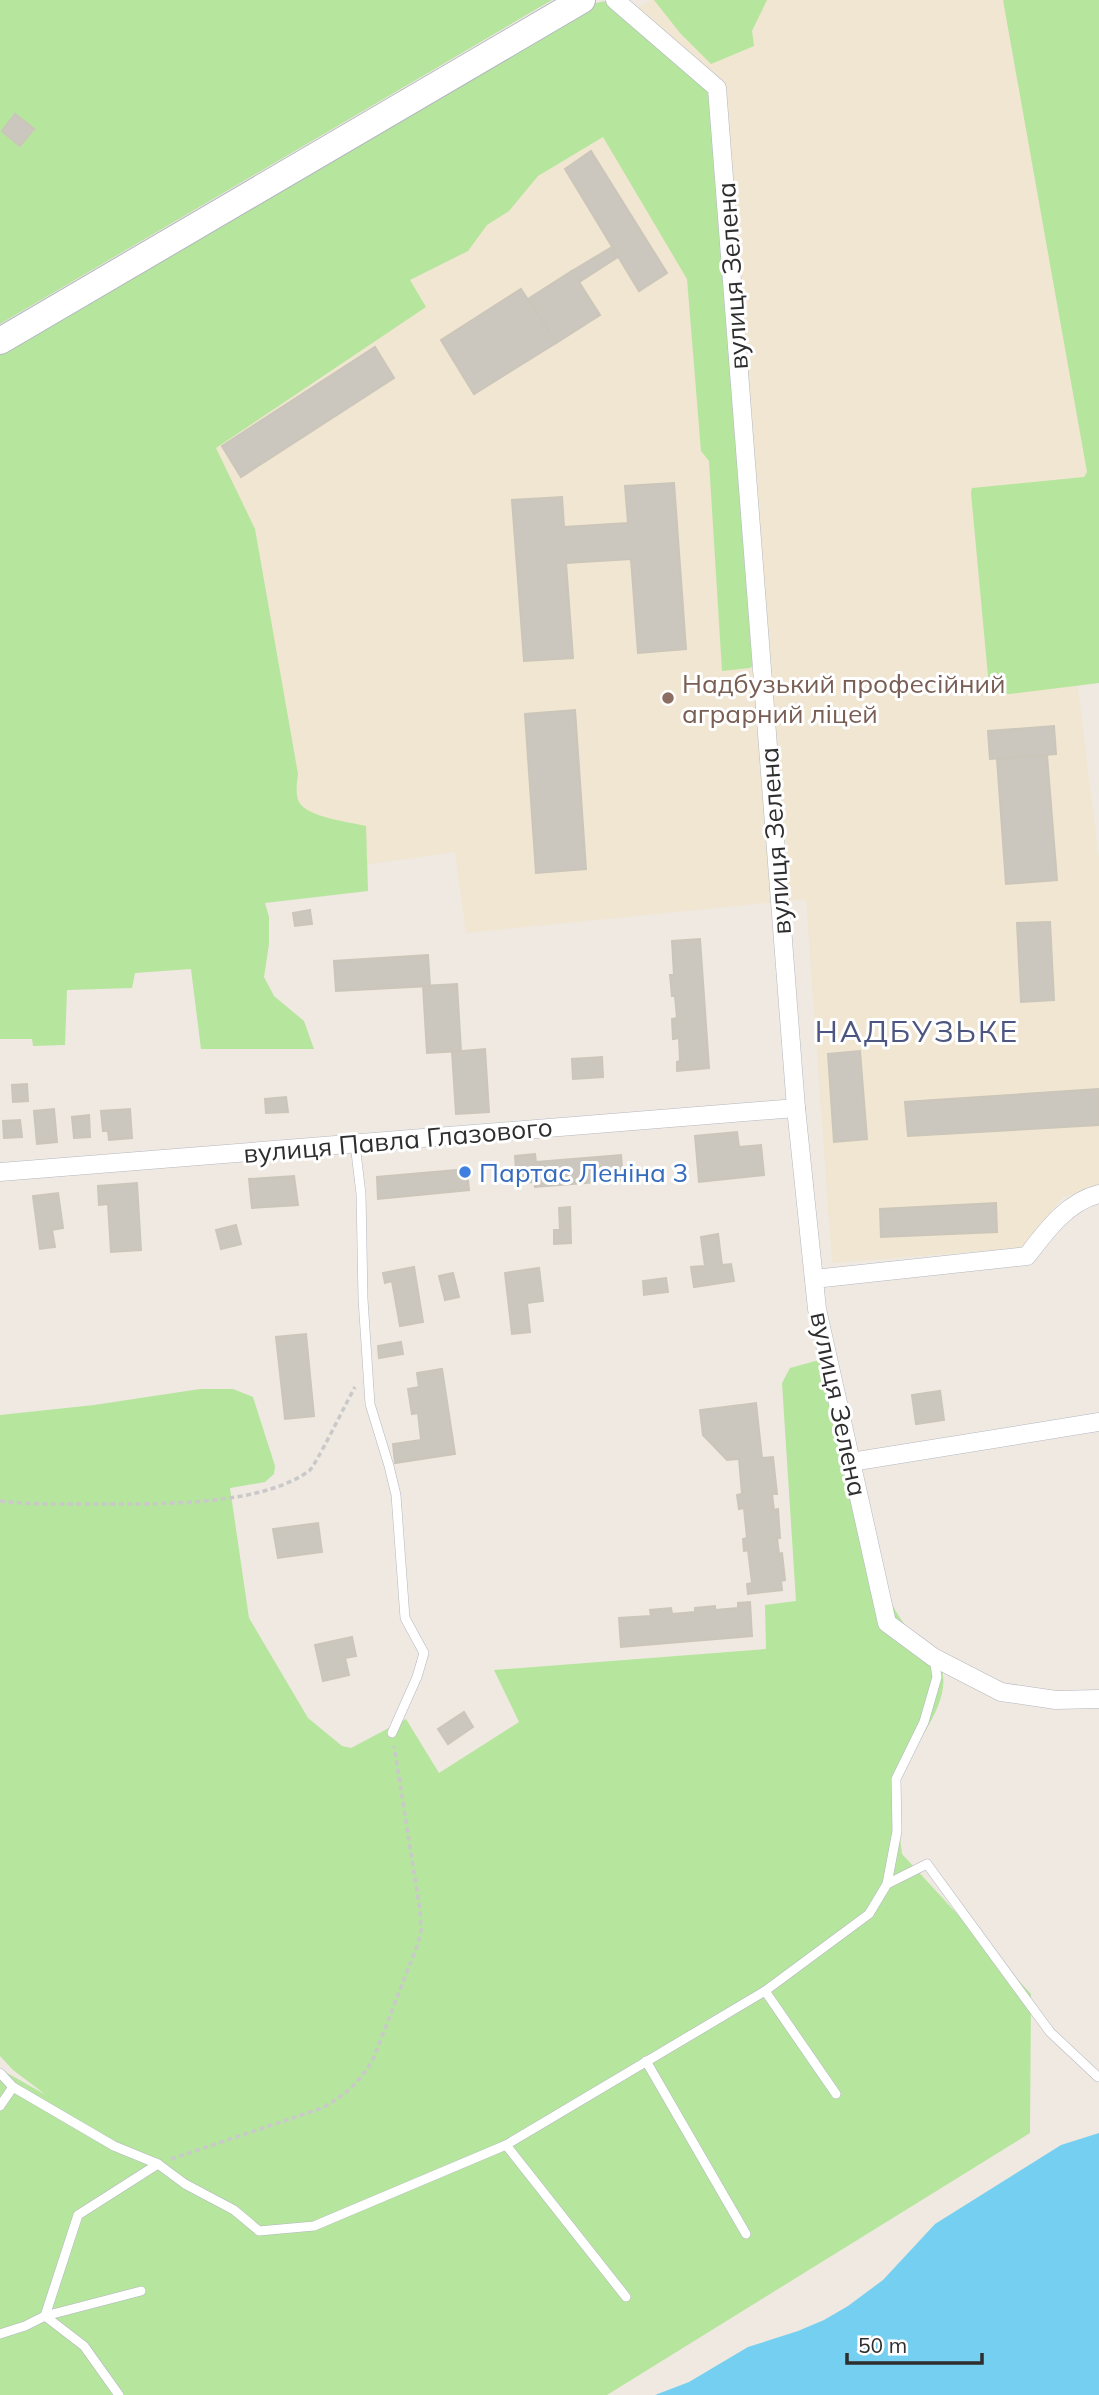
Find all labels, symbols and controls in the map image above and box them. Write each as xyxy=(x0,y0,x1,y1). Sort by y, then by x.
street label: вулиця Зелена xyxy=(709,181,755,371)
place label: Надбузький професійний аграрний ліцей xyxy=(682,667,1005,730)
marker: Надбузький професійний аграрний ліцей xyxy=(660,690,676,706)
street label: вулиця Зелена xyxy=(752,746,798,936)
district label: НАДБУЗЬКЕ xyxy=(815,1012,1019,1050)
street label: вулиця Павла Глазового xyxy=(242,1110,554,1170)
place label: Партас Леніна 3 xyxy=(479,1156,688,1189)
marker: Партас Леніна 3 xyxy=(457,1164,473,1180)
street label: вулиця Зелена xyxy=(803,1309,875,1499)
scale bar xyxy=(847,2322,982,2366)
text: 50 m xyxy=(858,2332,907,2358)

